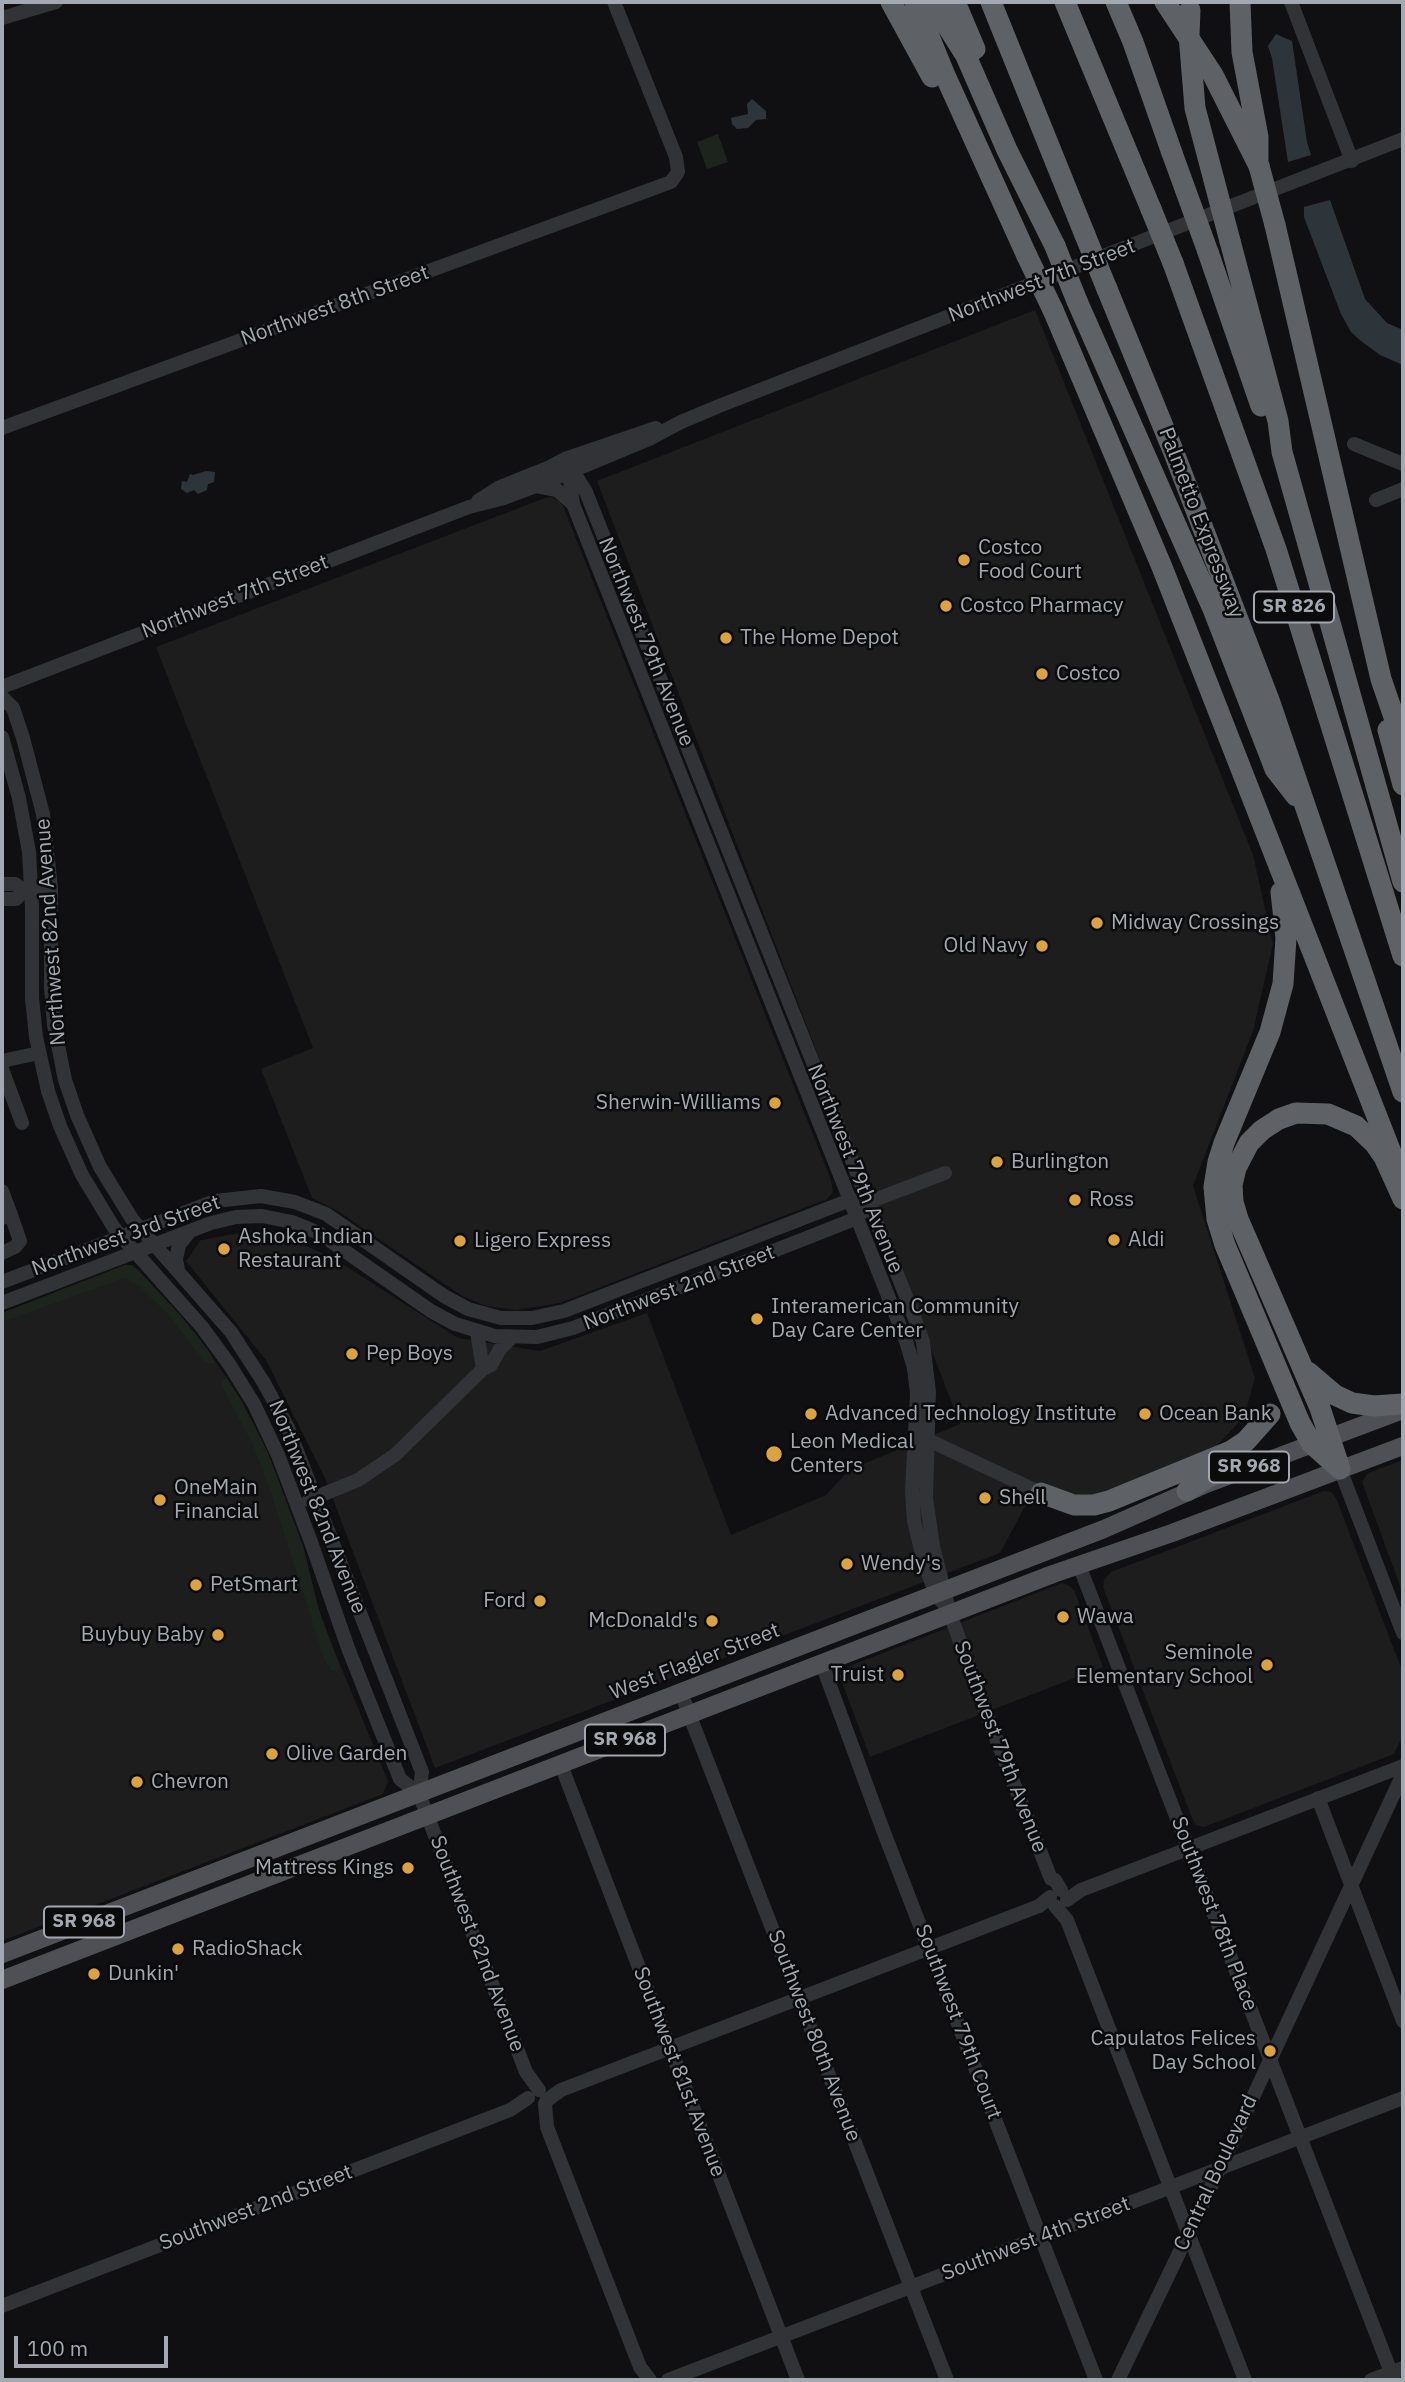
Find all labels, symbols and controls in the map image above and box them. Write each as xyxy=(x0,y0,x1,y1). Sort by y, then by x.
street label: Northwest 7th Street xyxy=(945,234,1139,328)
street label: Northwest 8th Street xyxy=(238,260,432,352)
street label: Palmetto Expressway xyxy=(1153,424,1249,622)
street label: Northwest 79th Avenue xyxy=(593,534,699,750)
place label: Costco Food Court xyxy=(978,535,1082,585)
street label: Northwest 7th Street xyxy=(138,550,332,644)
marker: Costco Food Court xyxy=(956,552,972,568)
road number: SR 826 xyxy=(1254,592,1334,622)
place label: Costco Pharmacy xyxy=(960,593,1123,619)
marker: Costco Pharmacy xyxy=(938,598,954,614)
place label: The Home Depot xyxy=(740,625,899,651)
marker: The Home Depot xyxy=(718,630,734,646)
place label: Costco xyxy=(1056,661,1120,687)
marker: Costco xyxy=(1034,666,1050,682)
street label: Northwest 82nd Avenue xyxy=(30,817,72,1047)
place label: Midway Crossings xyxy=(1111,910,1279,936)
marker: Midway Crossings xyxy=(1089,915,1105,931)
place label: Old Navy xyxy=(944,933,1028,959)
marker: Old Navy xyxy=(1034,938,1050,954)
street label: Northwest 79th Avenue xyxy=(802,1061,908,1277)
place label: Sherwin-Williams xyxy=(596,1090,761,1116)
marker: Sherwin-Williams xyxy=(767,1095,783,1111)
place label: Burlington xyxy=(1011,1149,1109,1175)
marker: Burlington xyxy=(989,1154,1005,1170)
place label: Ross xyxy=(1089,1187,1134,1213)
street label: Northwest 3rd Street xyxy=(28,1190,224,1282)
marker: Ross xyxy=(1067,1192,1083,1208)
place label: Ashoka Indian Restaurant xyxy=(238,1224,373,1274)
place label: Aldi xyxy=(1128,1227,1165,1253)
place label: Ligero Express xyxy=(474,1228,611,1254)
marker: Aldi xyxy=(1106,1232,1122,1248)
marker: Ligero Express xyxy=(452,1233,468,1249)
street label: Northwest 2nd Street xyxy=(580,1240,778,1336)
marker: Ashoka Indian Restaurant xyxy=(216,1241,232,1257)
place label: Interamerican Community Day Care Center xyxy=(771,1294,1019,1344)
marker: Interamerican Community Day Care Center xyxy=(749,1311,765,1327)
place label: Pep Boys xyxy=(366,1341,453,1367)
marker: Pep Boys xyxy=(344,1346,360,1362)
street label: Northwest 82nd Avenue xyxy=(263,1397,371,1617)
place label: Advanced Technology Institute xyxy=(825,1401,1117,1427)
place label: Ocean Bank xyxy=(1159,1401,1272,1427)
marker: Advanced Technology Institute xyxy=(803,1406,819,1422)
marker: Ocean Bank xyxy=(1137,1406,1153,1422)
place label: Leon Medical Centers xyxy=(790,1429,914,1479)
marker: Leon Medical Centers xyxy=(764,1444,784,1464)
road number: SR 968 xyxy=(1209,1452,1289,1483)
place label: OneMain Financial xyxy=(174,1475,259,1525)
place label: Shell xyxy=(999,1485,1046,1511)
marker: Shell xyxy=(977,1490,993,1506)
marker: OneMain Financial xyxy=(152,1492,168,1508)
place label: Wendy's xyxy=(861,1551,941,1577)
marker: Wendy's xyxy=(839,1556,855,1572)
place label: PetSmart xyxy=(210,1572,298,1598)
marker: PetSmart xyxy=(188,1577,204,1593)
place label: Ford xyxy=(483,1588,526,1614)
marker: Ford xyxy=(532,1593,548,1609)
place label: Wawa xyxy=(1077,1604,1134,1630)
place label: McDonald's xyxy=(588,1608,698,1634)
marker: Wawa xyxy=(1055,1609,1071,1625)
marker: McDonald's xyxy=(704,1613,720,1629)
street label: West Flagler Street xyxy=(607,1618,783,1706)
place label: Buybuy Baby xyxy=(81,1622,204,1648)
marker: Buybuy Baby xyxy=(210,1627,226,1643)
street label: Southwest 79th Avenue xyxy=(948,1638,1052,1856)
place label: Seminole Elementary School xyxy=(1076,1640,1253,1690)
marker: Seminole Elementary School xyxy=(1259,1657,1275,1673)
place label: Truist xyxy=(831,1662,884,1688)
marker: Truist xyxy=(890,1667,906,1683)
road number: SR 968 xyxy=(585,1724,665,1756)
place label: Olive Garden xyxy=(286,1741,408,1767)
marker: Olive Garden xyxy=(264,1746,280,1762)
place label: Chevron xyxy=(151,1769,229,1795)
marker: Chevron xyxy=(129,1774,145,1790)
street label: Southwest 78th Place xyxy=(1165,1813,1263,2015)
street label: Southwest 82nd Avenue xyxy=(424,1832,530,2056)
place label: Mattress Kings xyxy=(255,1855,394,1881)
marker: Mattress Kings xyxy=(400,1860,416,1876)
road number: SR 968 xyxy=(44,1906,124,1938)
street label: Southwest 79th Court xyxy=(909,1921,1007,2123)
street label: Southwest 80th Avenue xyxy=(762,1927,866,2145)
place label: RadioShack xyxy=(192,1936,303,1962)
marker: RadioShack xyxy=(170,1941,186,1957)
place label: Dunkin' xyxy=(108,1961,179,1987)
street label: Southwest 81st Avenue xyxy=(627,1963,731,2181)
marker: Dunkin' xyxy=(86,1966,102,1982)
place label: Capulatos Felices Day School xyxy=(1091,2026,1256,2076)
marker: Capulatos Felices Day School xyxy=(1262,2043,1278,2059)
street label: Central Boulevard xyxy=(1169,2091,1263,2255)
street label: Southwest 2nd Street xyxy=(156,2160,356,2256)
street label: Southwest 4th Street xyxy=(938,2191,1134,2287)
scale bar xyxy=(18,2322,172,2366)
text: 100 m xyxy=(27,2334,88,2362)

